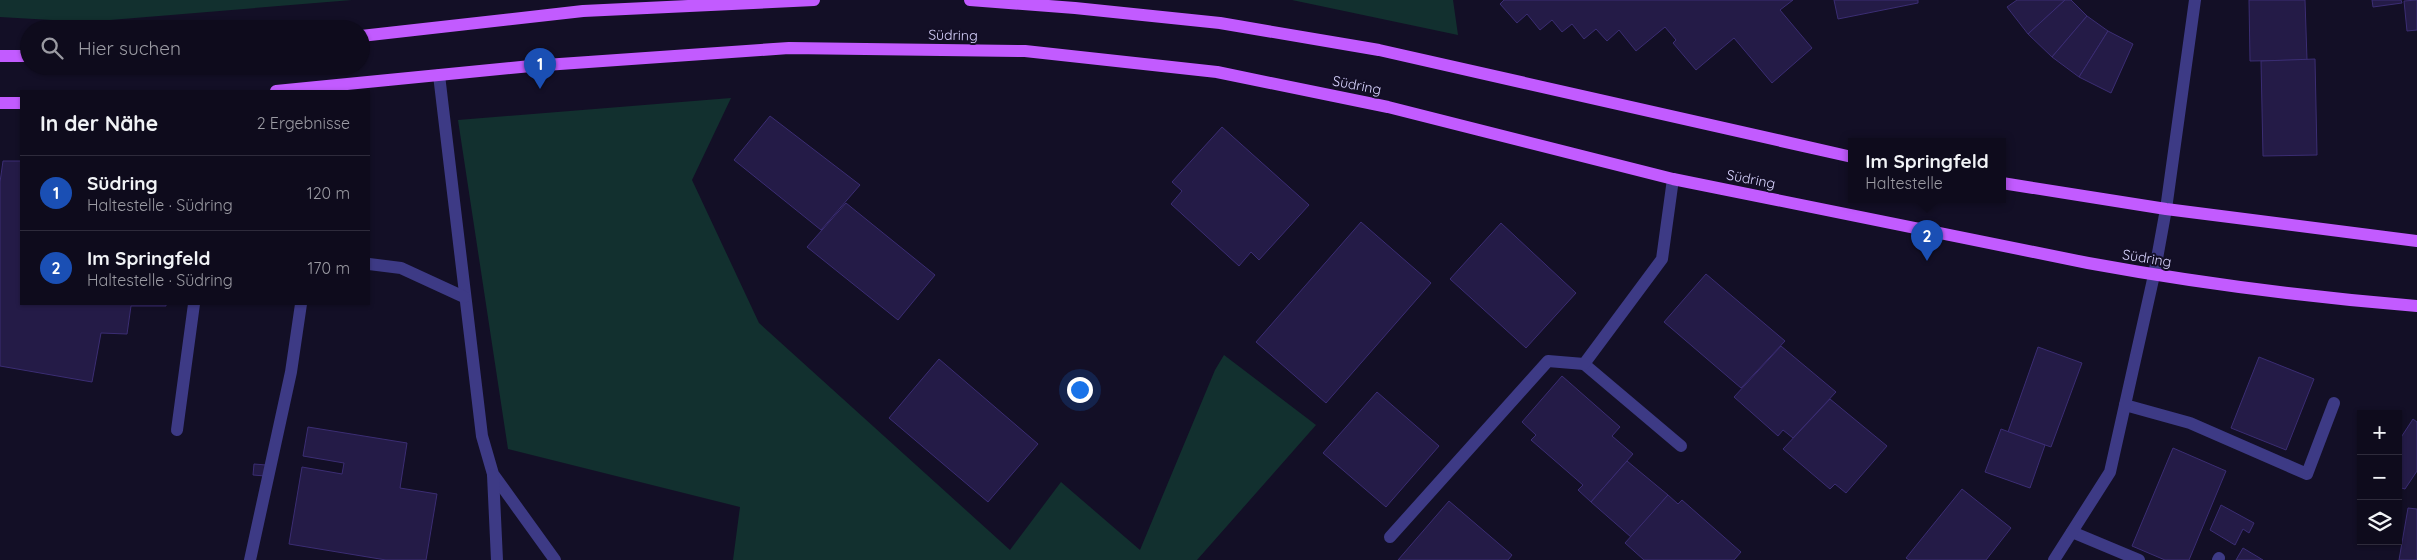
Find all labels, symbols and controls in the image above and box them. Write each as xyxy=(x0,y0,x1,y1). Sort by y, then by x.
search box xyxy=(20,20,370,75)
street label: Südring xyxy=(928,26,978,44)
icon: search xyxy=(38,34,66,62)
text: Hier suchen xyxy=(78,36,181,60)
pin: 1 xyxy=(524,48,556,89)
street label: Südring xyxy=(1331,71,1383,99)
text: In der Nähe xyxy=(40,110,158,136)
text: 2 Ergebnisse xyxy=(257,113,350,133)
popup xyxy=(1848,138,2006,203)
text: Im Springfeld xyxy=(1865,149,1989,173)
street label: Südring xyxy=(1725,165,1777,193)
text: Südring xyxy=(87,171,158,195)
text: Haltestelle xyxy=(1865,173,1943,193)
text: 1 xyxy=(53,183,59,203)
text: 120 m xyxy=(307,183,350,203)
text: Haltestelle · Südring xyxy=(87,195,233,215)
pin: 2 xyxy=(1911,220,1943,261)
street label: Südring xyxy=(2121,245,2173,271)
text: Im Springfeld xyxy=(87,246,210,270)
text: 2 xyxy=(51,258,61,278)
text: 170 m xyxy=(307,258,350,278)
text: Haltestelle · Südring xyxy=(87,270,233,290)
your location xyxy=(1067,377,1093,403)
map controls xyxy=(2357,410,2402,545)
button: + xyxy=(2357,410,2402,455)
button: − xyxy=(2357,455,2402,500)
button: layers xyxy=(2357,500,2402,545)

